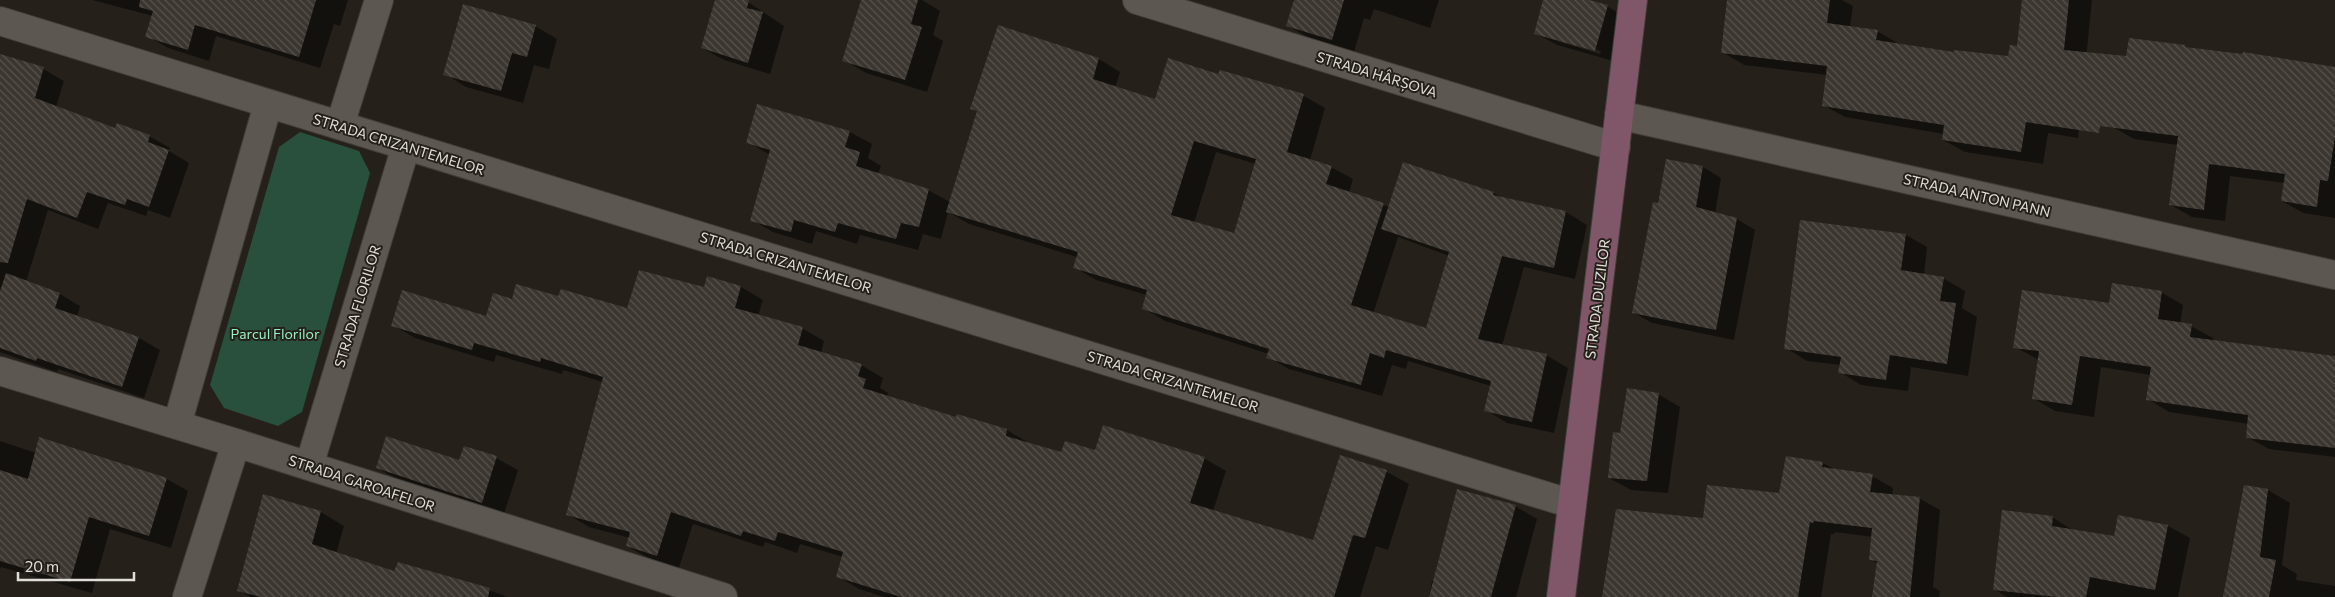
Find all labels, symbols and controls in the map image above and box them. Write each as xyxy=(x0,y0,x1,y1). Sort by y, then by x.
street label: STRADA HÂRȘOVA xyxy=(1314,48,1440,102)
street label: STRADA CRIZANTEMELOR xyxy=(311,110,487,178)
street label: STRADA ANTON PANN xyxy=(1902,170,2052,220)
street label: STRADA CRIZANTEMELOR xyxy=(698,228,874,296)
street label: STRADA DUZILOR xyxy=(1581,238,1613,360)
street label: STRADA FLORILOR xyxy=(330,243,384,369)
park label: Parcul Florilor xyxy=(230,325,320,342)
street label: STRADA CRIZANTEMELOR xyxy=(1085,347,1261,415)
street label: STRADA GAROAFELOR xyxy=(287,451,437,515)
scale bar xyxy=(18,550,134,582)
text: 20 m xyxy=(25,557,59,575)

